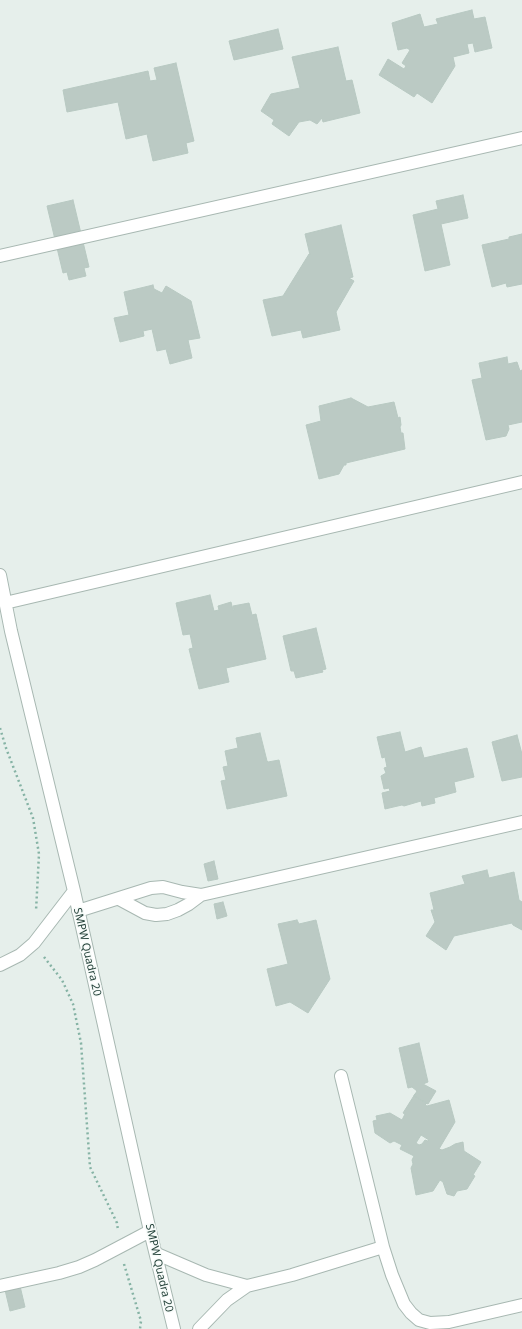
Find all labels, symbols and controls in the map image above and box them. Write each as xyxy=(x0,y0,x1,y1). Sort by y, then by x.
street label: SMPW Quadra 20 xyxy=(70,907,104,997)
street label: SMPW Quadra 20 xyxy=(142,1223,176,1313)

